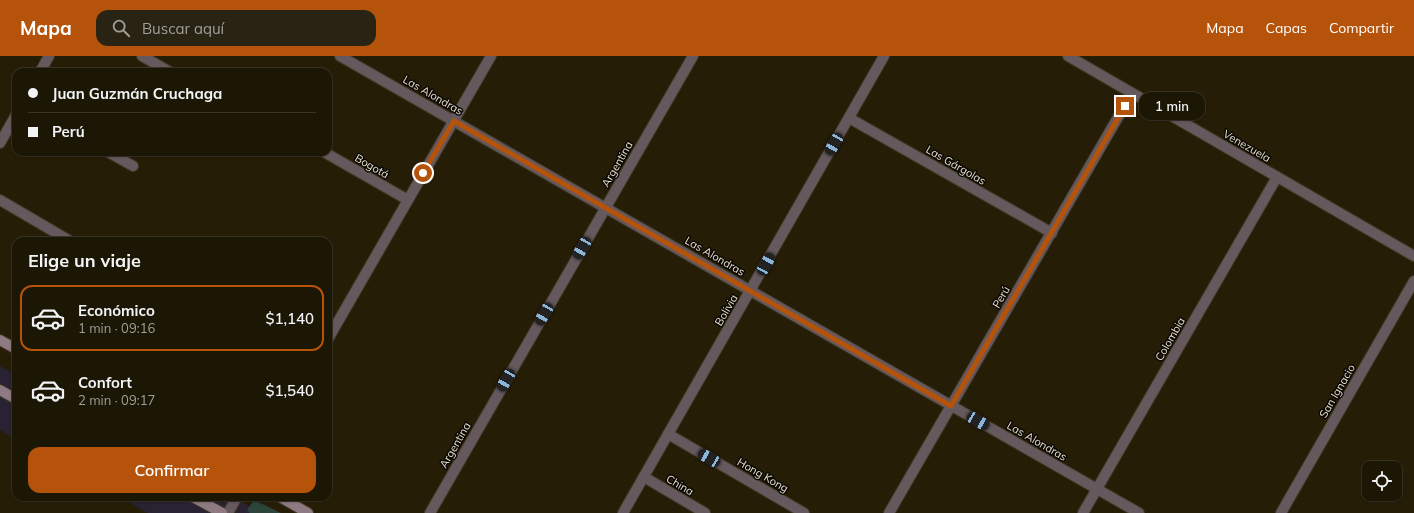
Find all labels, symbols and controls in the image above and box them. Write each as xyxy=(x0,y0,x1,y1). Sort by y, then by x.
search box xyxy=(96,10,376,46)
text: Mapa xyxy=(20,16,72,40)
icon: search xyxy=(110,17,132,39)
text: Buscar aquí xyxy=(142,19,224,38)
text: Mapa xyxy=(1206,19,1244,37)
text: Capas xyxy=(1266,19,1307,37)
text: Compartir xyxy=(1329,19,1394,37)
street label: Las Alondras xyxy=(401,72,465,118)
text: Juan Guzmán Cruchaga xyxy=(52,84,222,103)
callout: 1 min xyxy=(1139,92,1205,120)
route end xyxy=(1116,97,1134,115)
text: 1 min xyxy=(1155,98,1189,114)
text: Perú xyxy=(52,122,85,141)
street label: Venezuela xyxy=(1221,127,1273,165)
car xyxy=(823,131,845,157)
street label: Argentina xyxy=(598,139,636,189)
street label: Las Gárgolas xyxy=(923,142,989,188)
street label: Bogotá xyxy=(352,151,392,181)
route start xyxy=(414,164,432,182)
street label: Las Alondras xyxy=(683,233,747,279)
car xyxy=(571,235,593,261)
text: Elige un viaje xyxy=(28,249,141,272)
car xyxy=(755,251,777,277)
street label: Perú xyxy=(989,283,1013,311)
street label: Bolivia xyxy=(711,292,741,328)
icon: car xyxy=(30,300,66,336)
text: Económico xyxy=(78,301,155,320)
car xyxy=(533,301,555,327)
text: $1,140 xyxy=(265,309,314,328)
street label: Colombia xyxy=(1152,315,1188,363)
text: 1 min · 09:16 xyxy=(78,320,155,336)
street label: San Ignacio xyxy=(1316,362,1358,420)
car xyxy=(495,367,517,393)
icon: car xyxy=(30,372,66,408)
text: Confort xyxy=(78,373,132,392)
text: $1,540 xyxy=(265,381,314,400)
text: 2 min · 09:17 xyxy=(78,392,155,408)
car xyxy=(965,410,991,432)
street label: Las Alondras xyxy=(1005,418,1069,464)
street label: Argentina xyxy=(436,420,474,470)
button: Confirmar xyxy=(28,447,316,493)
car xyxy=(696,447,722,469)
street label: Hong Kong xyxy=(735,455,791,495)
map controls xyxy=(1362,461,1402,501)
button: locate xyxy=(1362,461,1402,501)
street label: China xyxy=(664,472,696,498)

